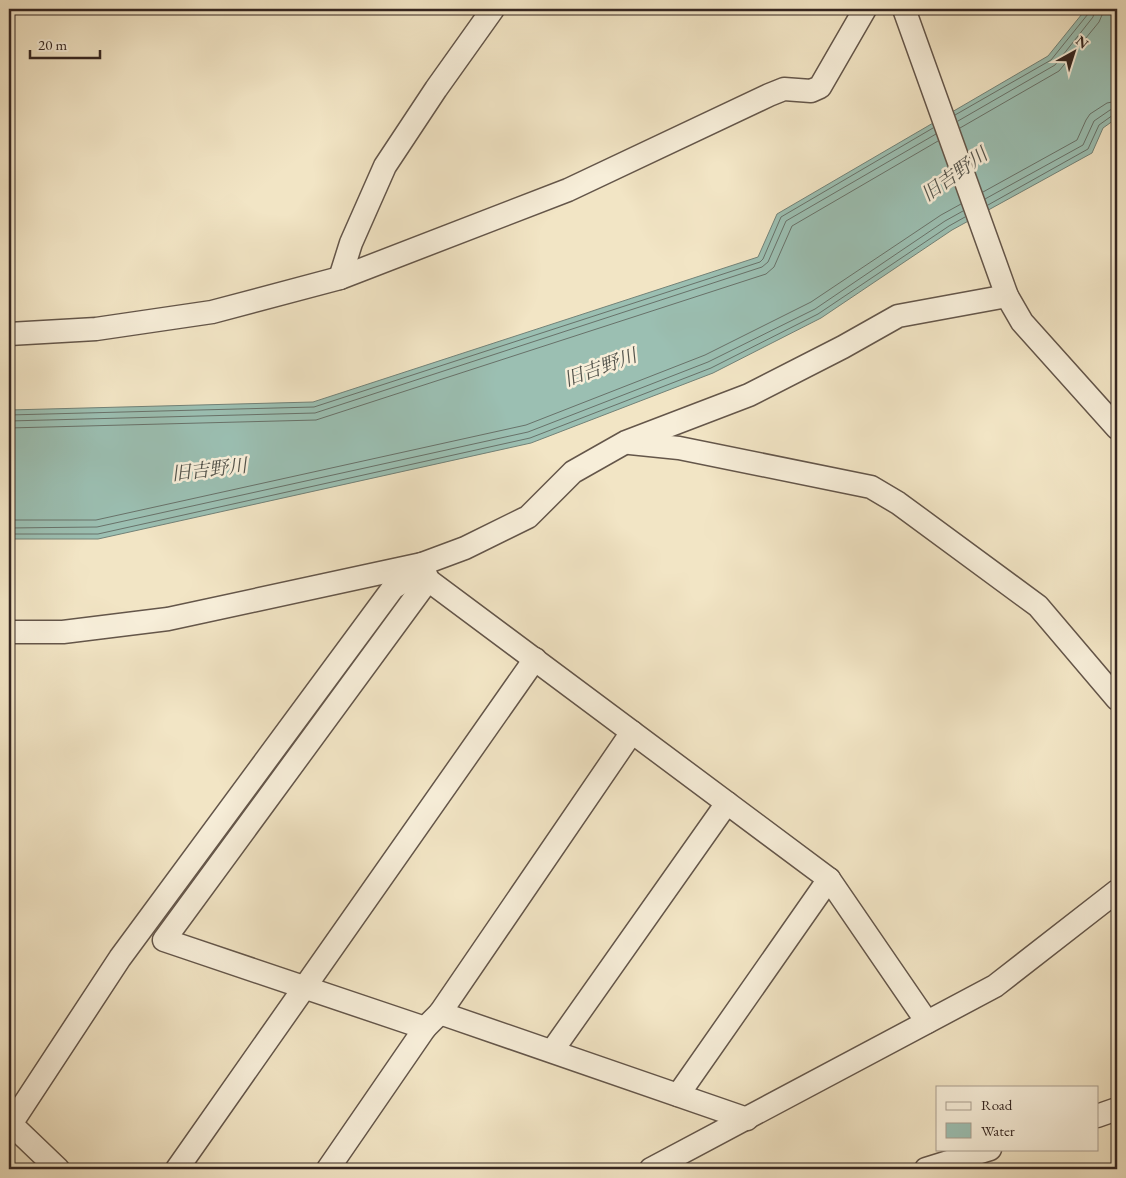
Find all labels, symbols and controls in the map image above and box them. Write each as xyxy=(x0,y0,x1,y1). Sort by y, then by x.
scale bar xyxy=(30,28,100,60)
north arrow xyxy=(1048,28,1098,78)
text: N xyxy=(1072,31,1093,53)
text: 20 m xyxy=(38,35,67,54)
water label: 旧吉野川 xyxy=(916,141,994,207)
water label: 旧吉野川 xyxy=(560,342,642,392)
water label: 旧吉野川 xyxy=(170,452,250,487)
legend xyxy=(936,1086,1098,1150)
text: Road xyxy=(981,1095,1013,1114)
text: Water xyxy=(981,1121,1015,1140)

